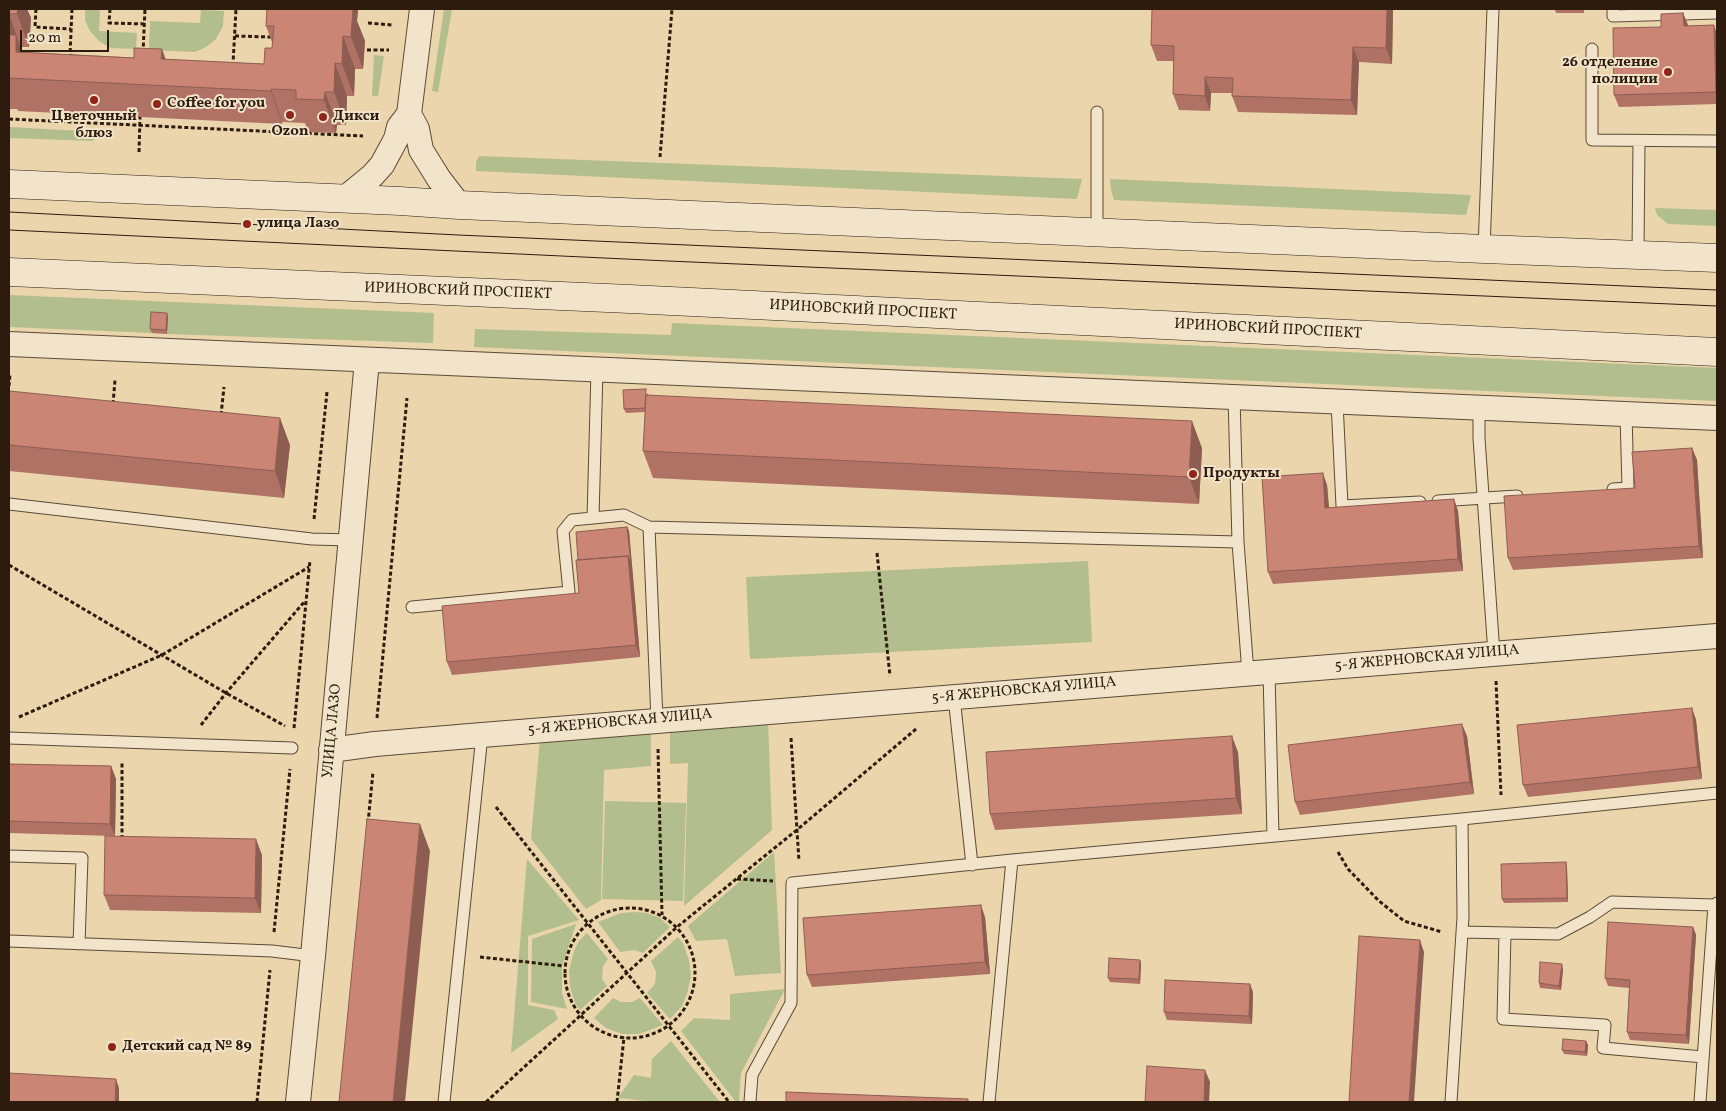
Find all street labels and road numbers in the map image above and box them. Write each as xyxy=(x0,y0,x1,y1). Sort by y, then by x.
street label: ИРИНОВСКИЙ ПРОСПЕКТ xyxy=(364,280,552,304)
street label: ИРИНОВСКИЙ ПРОСПЕКТ xyxy=(769,297,957,325)
street label: ИРИНОВСКИЙ ПРОСПЕКТ xyxy=(1174,316,1362,344)
street label: 5-Я ЖЕРНОВСКАЯ УЛИЦА xyxy=(1334,642,1520,676)
street label: 5-Я ЖЕРНОВСКАЯ УЛИЦА xyxy=(931,674,1117,708)
street label: УЛИЦА ЛАЗО xyxy=(320,683,346,779)
street label: 5-Я ЖЕРНОВСКАЯ УЛИЦА xyxy=(527,706,713,740)

